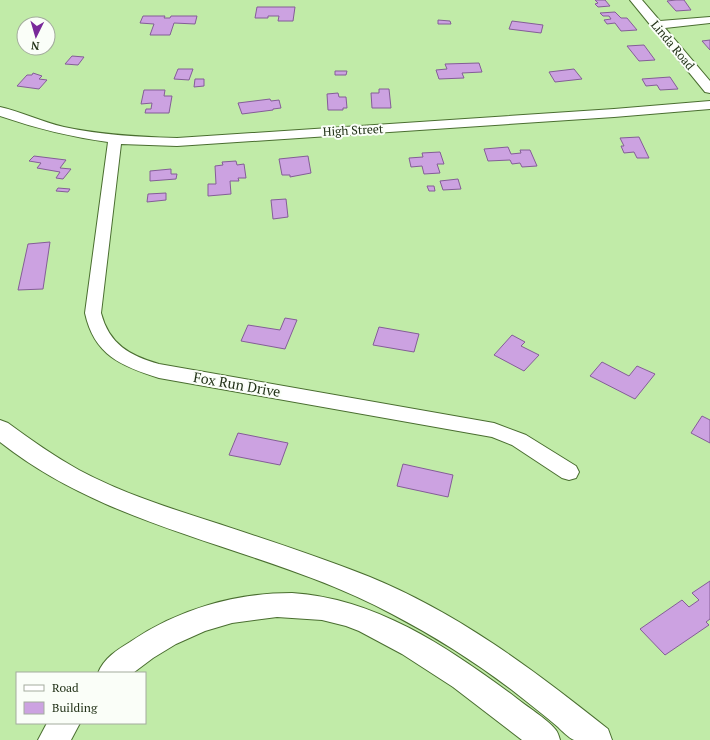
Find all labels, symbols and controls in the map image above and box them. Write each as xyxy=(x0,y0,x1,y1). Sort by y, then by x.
north arrow xyxy=(16,16,56,56)
street label: Linda Road xyxy=(648,17,698,73)
text: N xyxy=(30,39,40,53)
street label: High Street xyxy=(322,121,384,139)
street label: Fox Run Drive xyxy=(192,367,282,401)
legend xyxy=(16,672,146,724)
text: Road xyxy=(52,680,79,695)
text: Building xyxy=(52,700,98,715)

